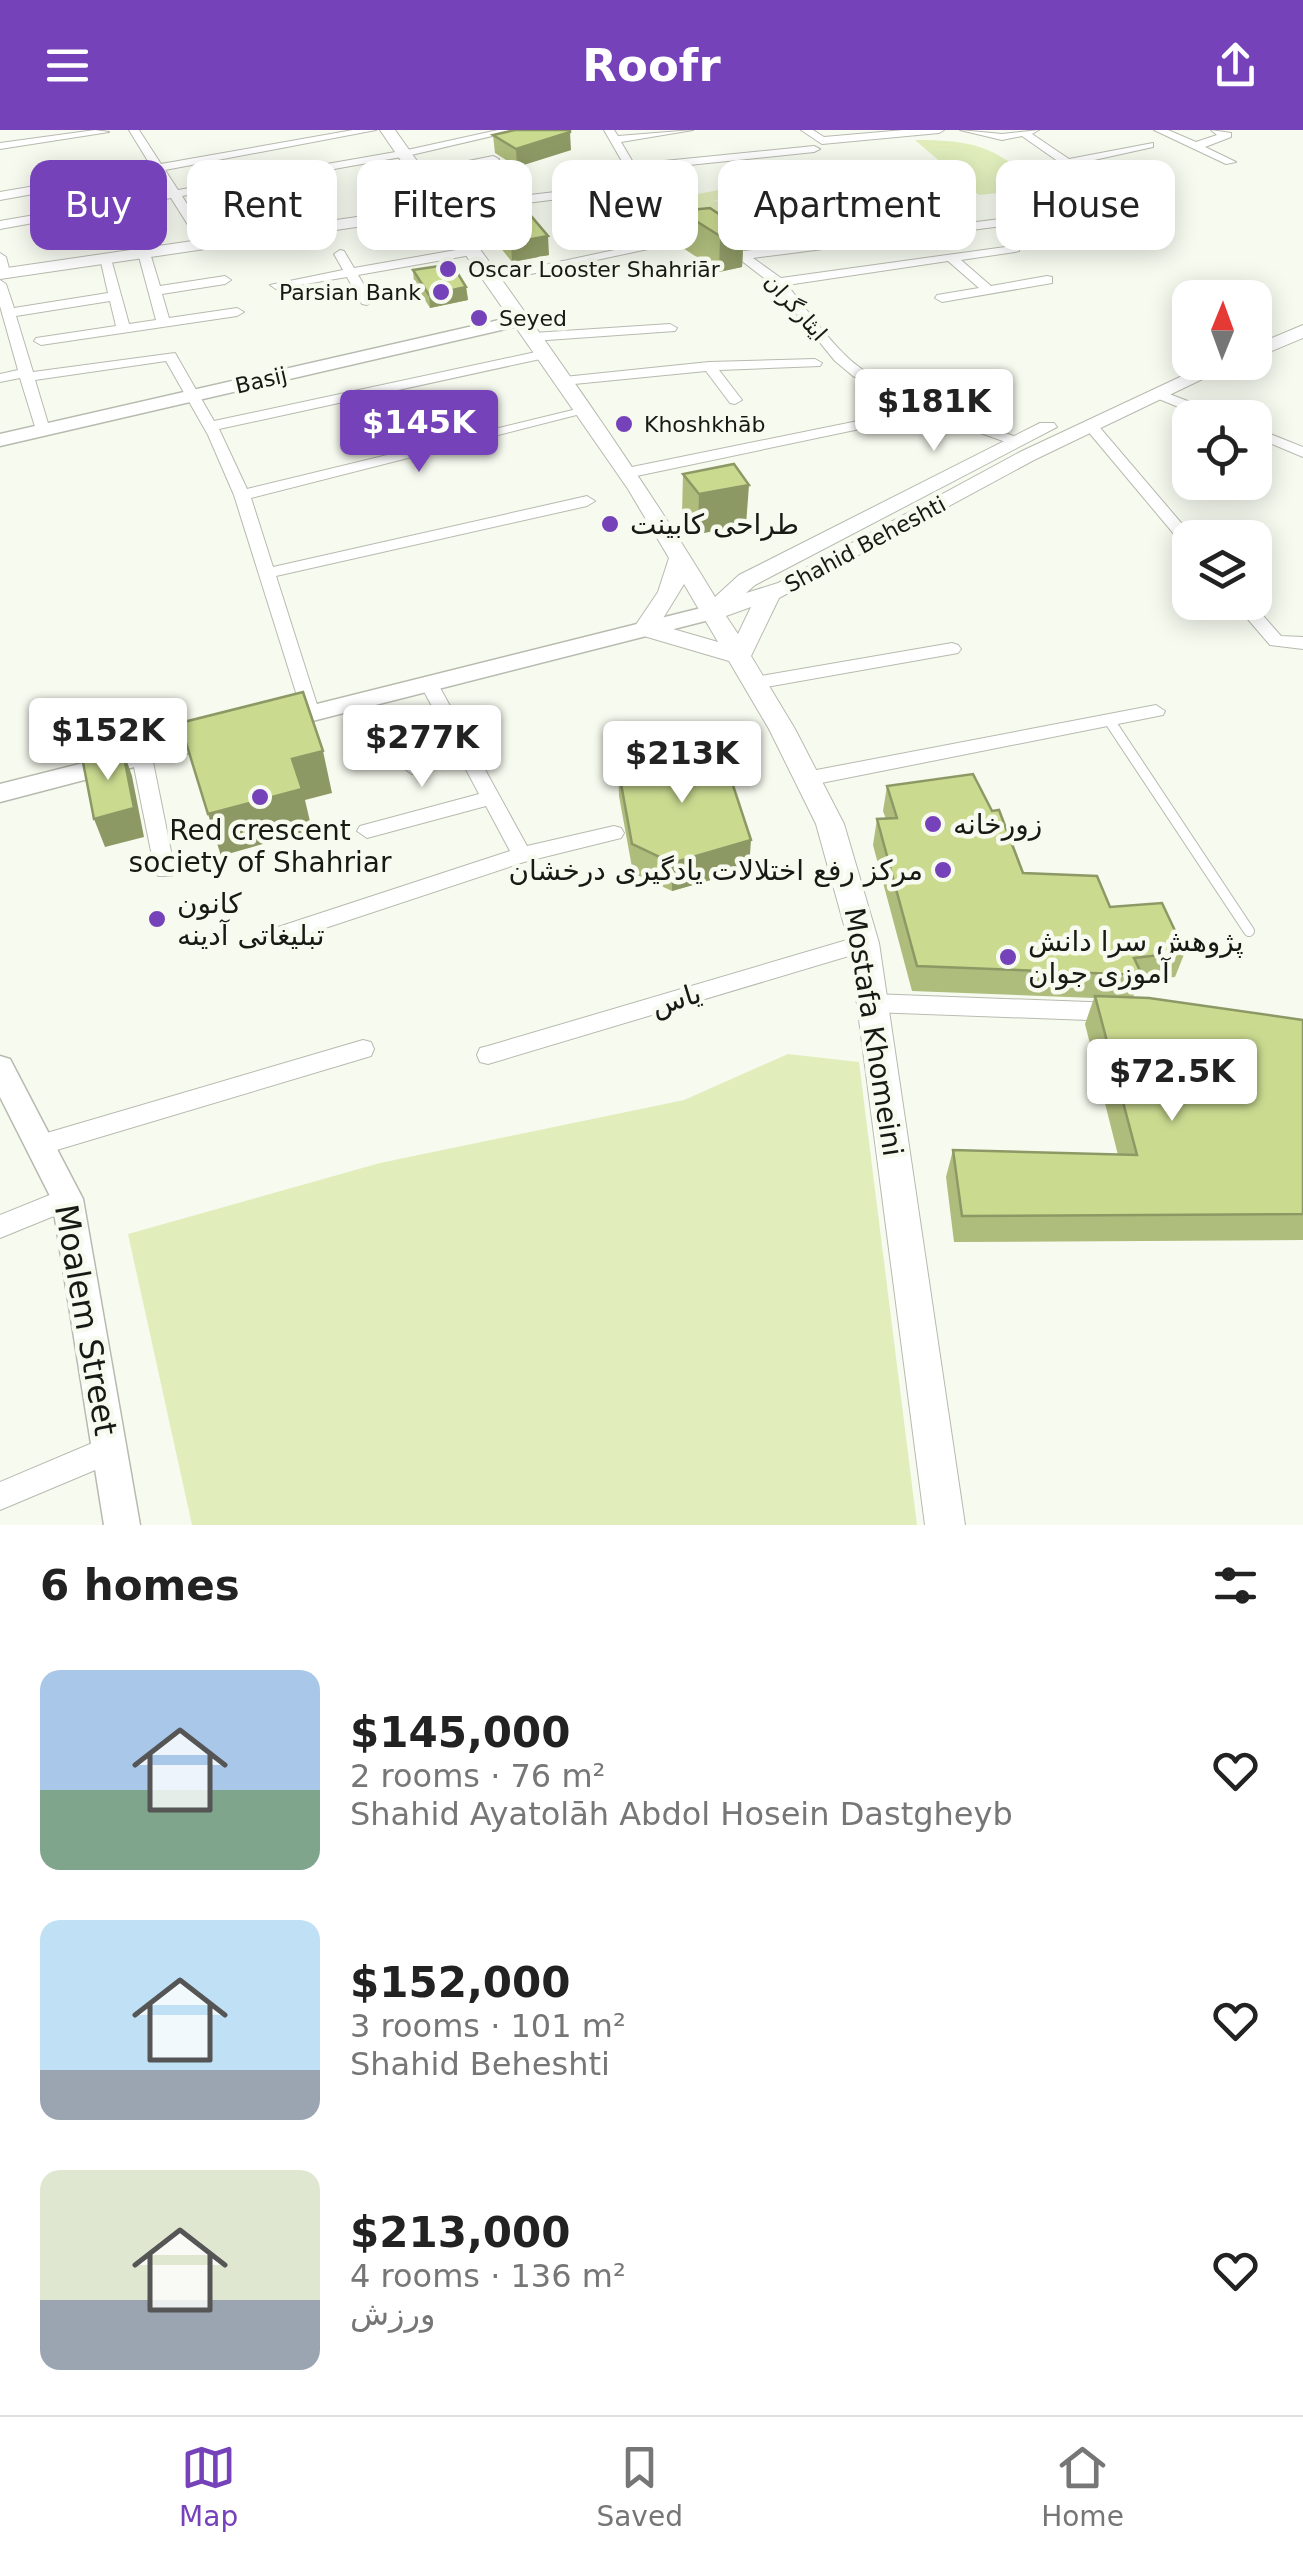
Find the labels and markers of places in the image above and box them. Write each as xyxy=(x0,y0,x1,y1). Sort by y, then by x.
place label: Oscar Looster Shahriār xyxy=(468,257,721,282)
marker: Oscar Looster Shahriār xyxy=(437,258,459,280)
place label: Parsian Bank xyxy=(279,280,421,305)
marker: Parsian Bank xyxy=(430,281,452,303)
place label: Seyed xyxy=(499,306,567,331)
marker: Seyed xyxy=(468,307,490,329)
pin: $181K xyxy=(864,369,1004,454)
pin: $145K xyxy=(349,390,489,475)
place label: Khoshkhāb xyxy=(644,412,765,437)
marker: Khoshkhāb xyxy=(613,413,635,435)
place label: طراحی کابینت xyxy=(630,508,799,541)
marker: طراحی کابینت xyxy=(599,513,621,535)
pin: $152K xyxy=(38,698,178,783)
pin: $277K xyxy=(352,705,492,790)
pin: $213K xyxy=(612,721,752,806)
marker: Red crescent society of Shahriar xyxy=(249,786,271,808)
place label: زورخانه xyxy=(953,808,1042,841)
marker: زورخانه xyxy=(922,813,944,835)
place label: Red crescent society of Shahriar xyxy=(129,814,392,879)
place label: مرکز رفع اختلالات یادگیری درخشان xyxy=(508,854,923,887)
marker: مرکز رفع اختلالات یادگیری درخشان xyxy=(932,859,954,881)
place label: کانون تبلیغاتی آدینه xyxy=(177,887,325,952)
marker: کانون تبلیغاتی آدینه xyxy=(146,908,168,930)
place label: پژوهش سرا دانش آموزی جوان xyxy=(1028,925,1243,990)
marker: پژوهش سرا دانش آموزی جوان xyxy=(997,946,1019,968)
pin: $72.5K xyxy=(1091,1039,1253,1124)

